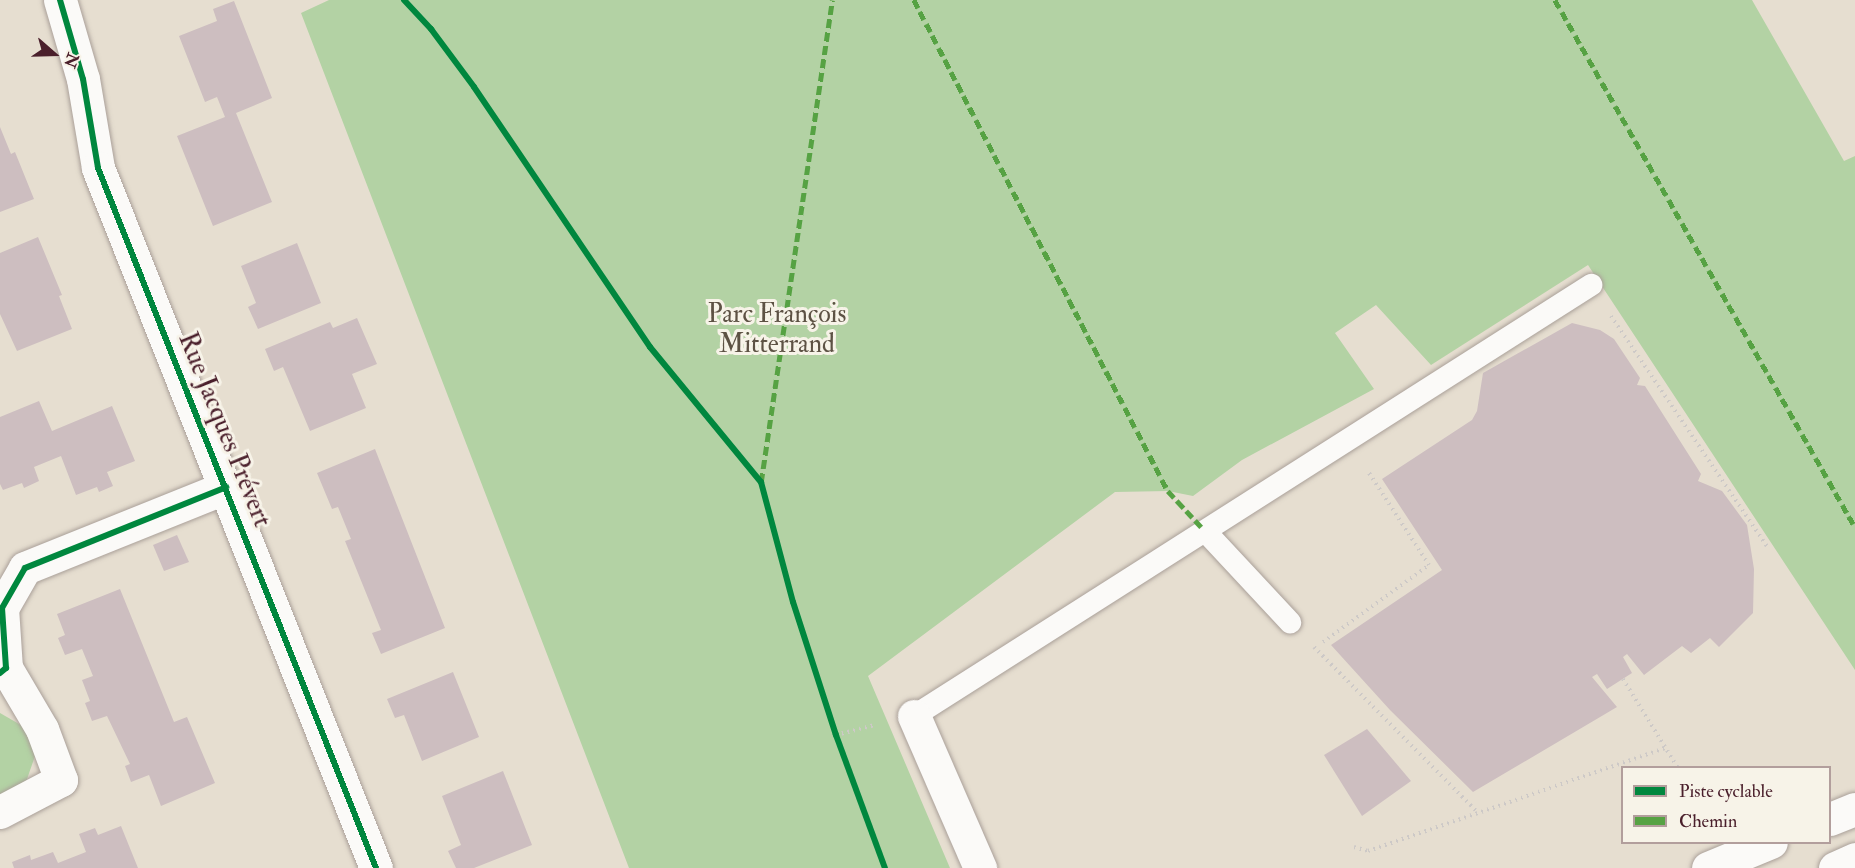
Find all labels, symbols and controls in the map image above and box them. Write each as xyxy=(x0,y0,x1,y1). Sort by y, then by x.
north arrow xyxy=(24,24,84,84)
text: N xyxy=(59,50,83,70)
park label: Parc François Mitterrand xyxy=(708,299,846,360)
street label: Rue Jacques Prévert xyxy=(171,328,277,532)
legend xyxy=(1621,766,1831,844)
text: Piste cyclable xyxy=(1679,780,1773,803)
text: Chemin xyxy=(1679,810,1737,833)

